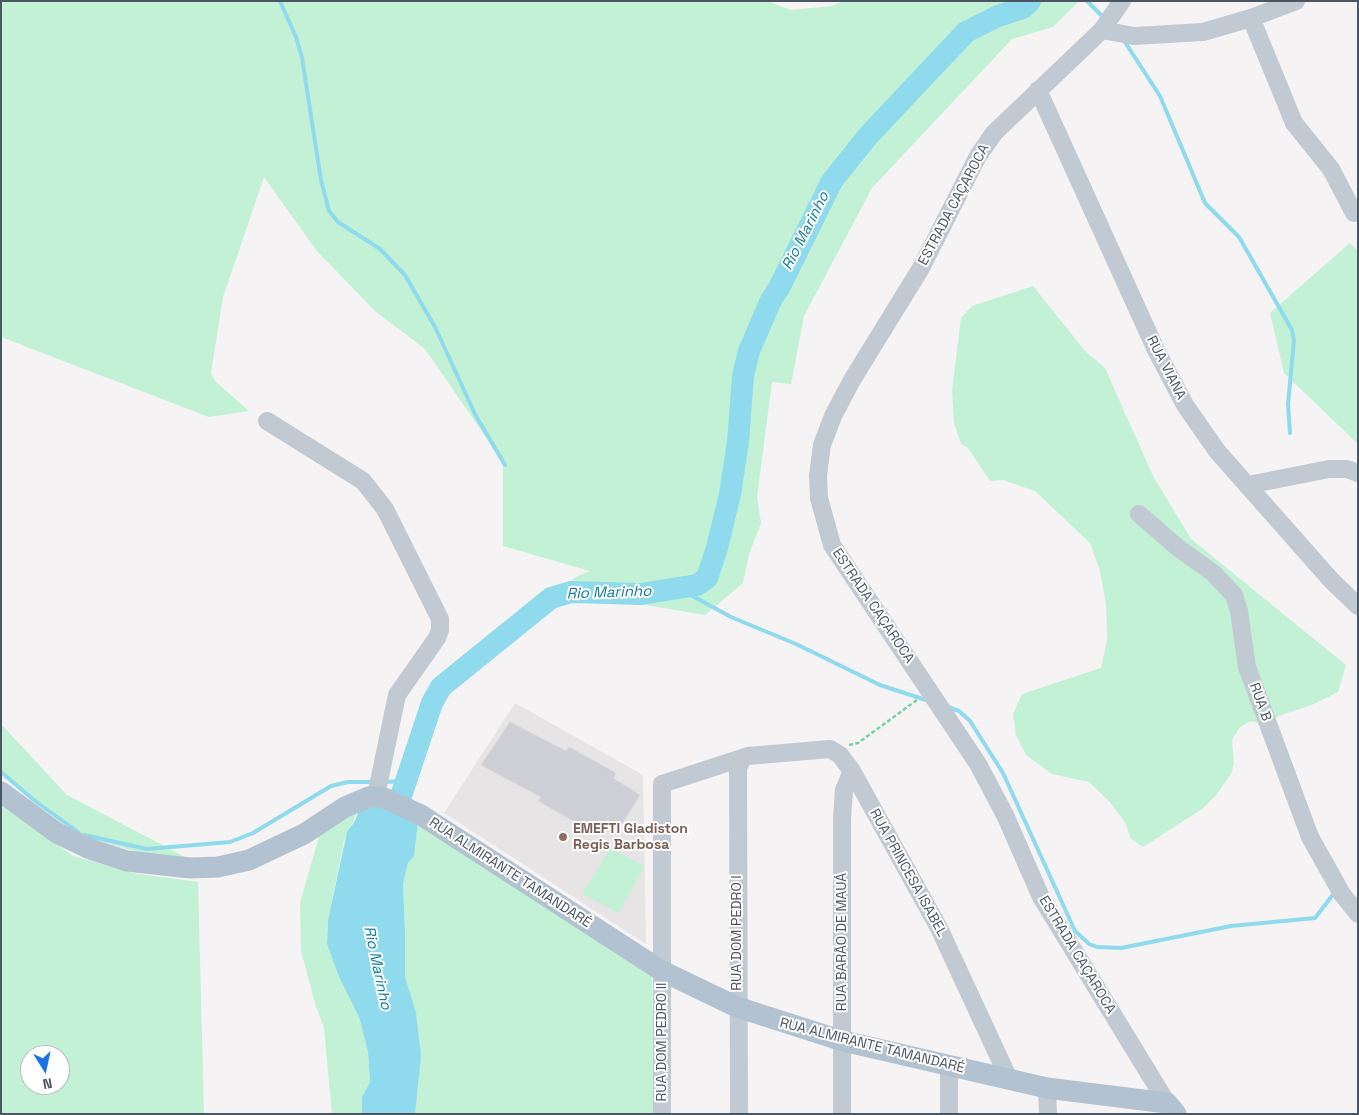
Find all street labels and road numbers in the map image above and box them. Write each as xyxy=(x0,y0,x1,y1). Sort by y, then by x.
street label: ESTRADA CAÇAROCA xyxy=(915,142,993,268)
street label: RUA VIANA xyxy=(1143,333,1189,403)
street label: ESTRADA CAÇAROCA xyxy=(828,545,918,667)
street label: RUA B xyxy=(1245,681,1275,723)
street label: RUA PRINCESA ISABEL xyxy=(866,806,950,940)
street label: RUA ALMIRANTE TAMANDARÉ xyxy=(426,814,594,932)
street label: RUA BARÃO DE MAUÁ xyxy=(834,873,850,1011)
street label: RUA DOM PEDRO I xyxy=(729,875,745,991)
street label: ESTRADA CAÇAROCA xyxy=(1035,893,1119,1017)
street label: RUA DOM PEDRO II xyxy=(654,983,670,1101)
street label: RUA ALMIRANTE TAMANDARÉ xyxy=(778,1015,966,1077)

